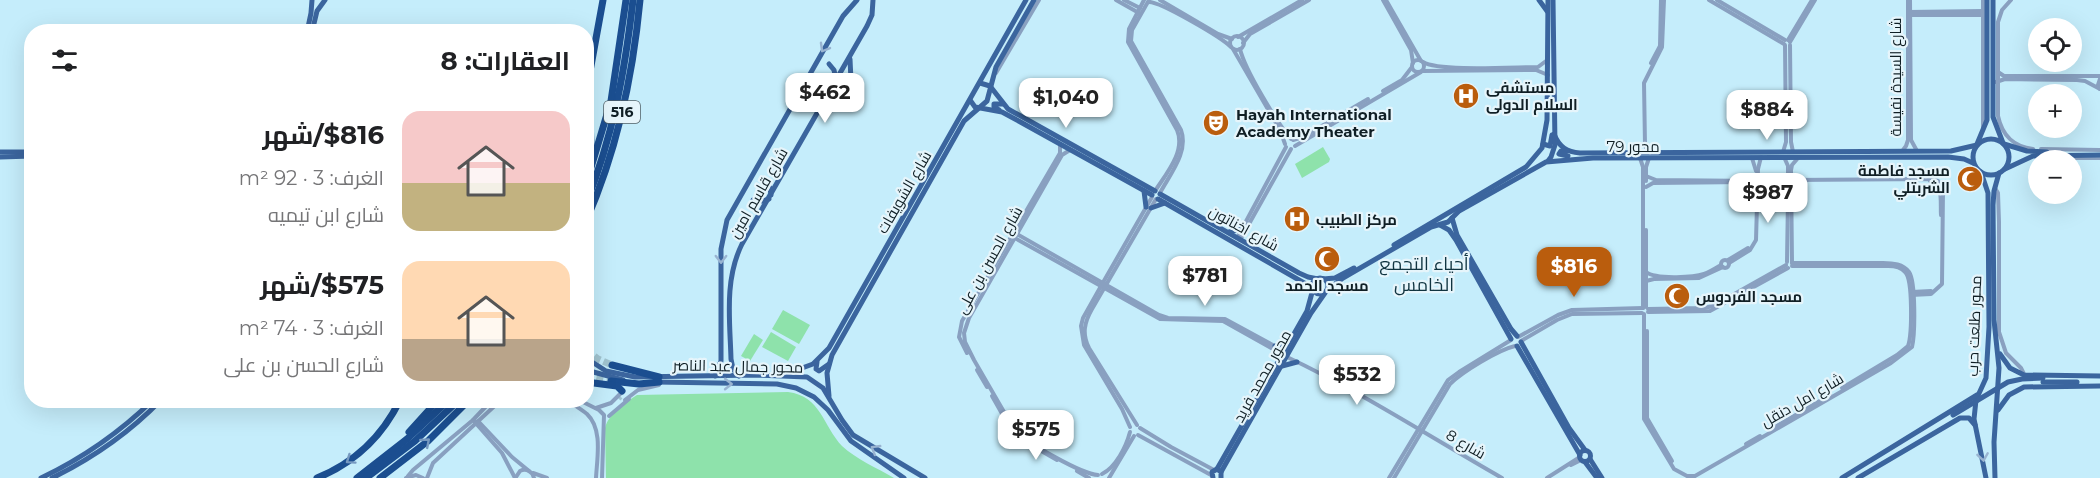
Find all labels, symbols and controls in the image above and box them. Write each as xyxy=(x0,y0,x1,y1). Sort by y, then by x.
street label: شارع السيدة نفيسة xyxy=(1886,18,1907,136)
map controls xyxy=(2028,18,2082,204)
button: locate xyxy=(2028,18,2082,72)
one-way arrow xyxy=(820,42,832,52)
icon: filters xyxy=(48,44,81,77)
text: العقارات: 8 xyxy=(441,45,570,77)
pin: $462 xyxy=(789,73,861,124)
pin: $1,040 xyxy=(1017,78,1115,129)
place label: مستشفى السلام الدولى xyxy=(1486,78,1578,115)
text: $462 xyxy=(799,80,851,104)
hospital icon: مستشفى السلام الدولى xyxy=(1451,81,1481,111)
button: + xyxy=(2028,84,2082,138)
text: $1,040 xyxy=(1033,85,1099,109)
pin: $884 xyxy=(1731,90,1803,141)
text: $884 xyxy=(1741,97,1793,121)
road number: 516 xyxy=(604,101,640,123)
place label: Hayah International Academy Theater xyxy=(1235,105,1392,141)
theatre icon: Hayah International Academy Theater xyxy=(1201,108,1231,138)
text: $816/شهر xyxy=(262,119,384,151)
icon: home xyxy=(450,135,522,207)
street label: محور 79 xyxy=(1606,137,1660,156)
street label: شارع قاسم امين xyxy=(724,144,793,243)
street label: شارع الشويفات xyxy=(873,147,937,238)
button: − xyxy=(2028,150,2082,204)
place label: مسجد فاطمة الشربتلي xyxy=(1858,161,1950,200)
mosque icon: مسجد فاطمة الشربتلي xyxy=(1955,164,1985,194)
text: الغرف: 3 · 92 m² xyxy=(239,166,384,190)
pin: $987 xyxy=(1732,173,1804,224)
text: $987 xyxy=(1743,180,1793,204)
street label: شارع اخناتون xyxy=(1205,201,1282,257)
text: شارع ابن تيميه xyxy=(268,203,384,227)
street label: شارع الحسن بن على xyxy=(952,203,1028,318)
hospital icon: مركز الطبيب xyxy=(1282,204,1312,234)
place label: مركز الطبيب xyxy=(1316,210,1397,229)
mosque icon: مسجد الحمد xyxy=(1312,244,1342,274)
pin: $816 xyxy=(1538,247,1610,298)
district label: أحياء التجمع الخامس xyxy=(1379,253,1469,296)
one-way arrow xyxy=(715,254,727,263)
text: $816 xyxy=(1551,254,1597,278)
pin: $781 xyxy=(1169,256,1241,307)
text: $781 xyxy=(1182,263,1228,287)
text: $575/شهر xyxy=(260,269,384,301)
street label: محور طلعت حرب xyxy=(1963,275,1985,377)
place label: مسجد الحمد xyxy=(1285,276,1369,295)
mosque icon: مسجد الفردوس xyxy=(1662,281,1692,311)
icon: home xyxy=(450,285,522,357)
place label: مسجد الفردوس xyxy=(1696,287,1802,306)
text: الغرف: 3 · 74 m² xyxy=(239,316,384,340)
street label: محور محمد فريد xyxy=(1229,326,1295,426)
text: شارع الحسن بن على xyxy=(224,353,384,377)
street label: محور جمال عبد الناصر xyxy=(672,355,803,377)
pin: $532 xyxy=(1321,355,1393,406)
text: $532 xyxy=(1333,362,1381,386)
street label: شارع امل دنقل xyxy=(1757,369,1848,433)
one-way arrow xyxy=(723,377,732,390)
pin: $575 xyxy=(1000,410,1072,461)
text: $575 xyxy=(1012,417,1060,441)
street label: شارع 8 xyxy=(1442,425,1489,465)
one-way arrow xyxy=(419,438,430,449)
one-way arrow xyxy=(871,444,881,456)
one-way arrow xyxy=(345,453,356,464)
one-way arrow xyxy=(1976,453,1988,462)

